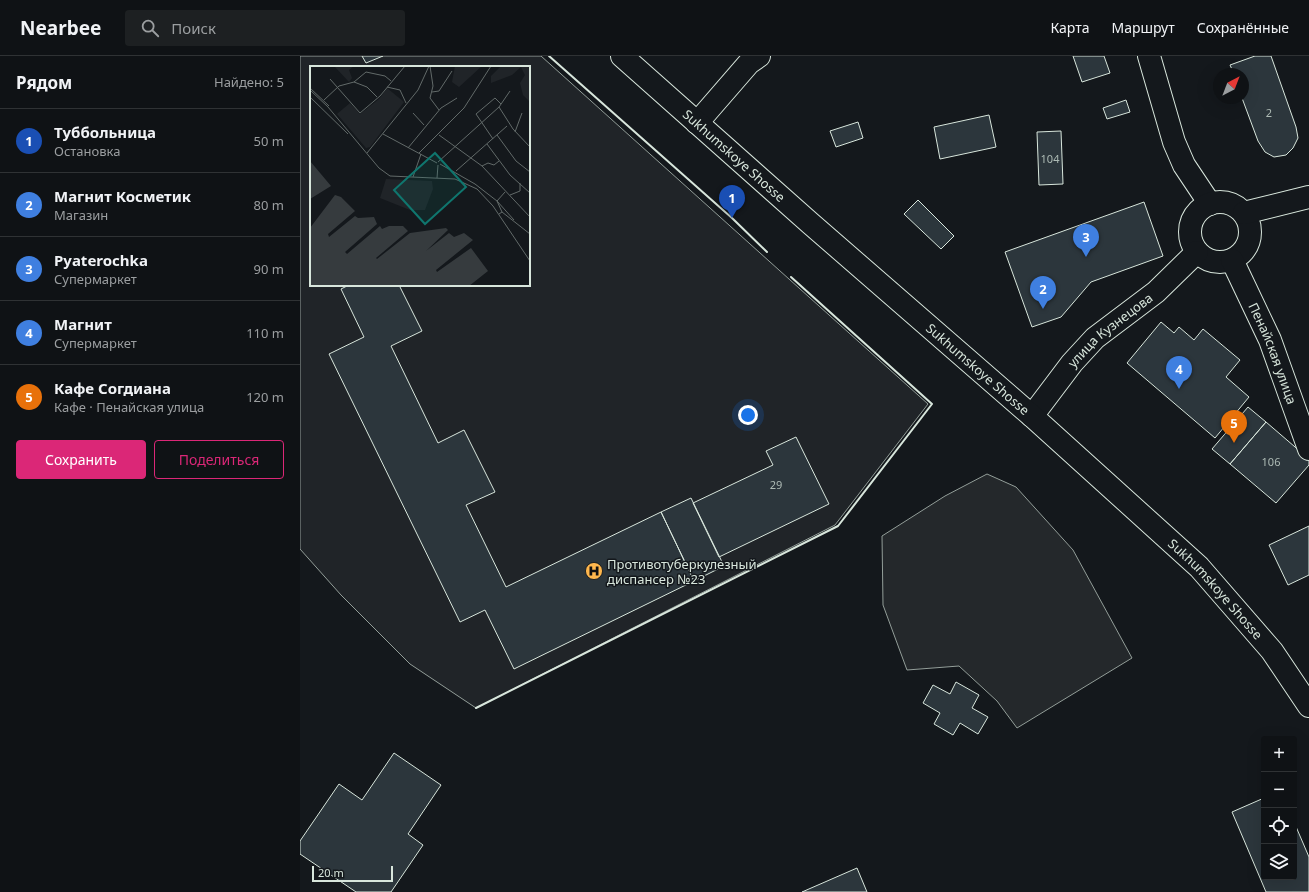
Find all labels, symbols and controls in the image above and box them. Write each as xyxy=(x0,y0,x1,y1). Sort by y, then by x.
search box xyxy=(125,10,405,46)
text: Nearbee xyxy=(20,15,101,41)
icon: search xyxy=(139,17,161,39)
text: Поиск xyxy=(171,18,216,38)
text: Карта xyxy=(1050,18,1089,37)
text: Маршрут xyxy=(1111,18,1175,37)
text: Сохранённые xyxy=(1197,18,1289,37)
inset map xyxy=(310,66,530,286)
north arrow xyxy=(1213,68,1249,104)
text: Рядом xyxy=(16,71,72,94)
text: Найдено: 5 xyxy=(214,73,284,91)
street label: Sukhumskoye Shosse xyxy=(679,105,789,206)
house number: 2 xyxy=(1266,105,1272,120)
text: Туббольница xyxy=(54,122,156,142)
text: 1 xyxy=(25,132,33,150)
text: 50 m xyxy=(254,132,284,150)
text: Остановка xyxy=(54,142,120,160)
house number: 104 xyxy=(1041,151,1060,166)
pin: 1 xyxy=(719,185,745,218)
text: Магнит Косметик xyxy=(54,186,191,206)
text: 2 xyxy=(25,196,33,214)
text: 80 m xyxy=(254,196,284,214)
text: Магазин xyxy=(54,206,108,224)
pin: 3 xyxy=(1073,224,1099,257)
text: Pyaterochka xyxy=(54,250,148,270)
text: 3 xyxy=(25,260,33,278)
text: 90 m xyxy=(254,260,284,278)
text: Супермаркет xyxy=(54,270,137,288)
pin: 2 xyxy=(1030,276,1056,309)
street label: улица Кузнецова xyxy=(1064,289,1156,371)
street label: Пенайская улица xyxy=(1244,299,1301,407)
text: Магнит xyxy=(54,314,112,334)
street label: Sukhumskoye Shosse xyxy=(922,319,1033,419)
text: 4 xyxy=(25,324,33,342)
text: 110 m xyxy=(246,324,284,342)
text: Супермаркет xyxy=(54,334,137,352)
pin: 4 xyxy=(1166,356,1192,389)
text: Кафе Согдиана xyxy=(54,378,171,398)
text: 5 xyxy=(25,388,33,406)
text: 120 m xyxy=(246,388,284,406)
text: Кафе · Пенайская улица xyxy=(54,398,204,416)
your location xyxy=(738,405,758,425)
pin: 5 xyxy=(1221,410,1247,443)
button: Сохранить xyxy=(16,440,146,479)
button: Поделиться xyxy=(154,440,284,479)
house number: 106 xyxy=(1262,454,1280,469)
house number: 29 xyxy=(770,477,782,492)
street label: Sukhumskoye Shosse xyxy=(1164,535,1267,643)
place label: Противотуберкулезный диспансер №23 xyxy=(607,555,757,588)
hospital icon: Противотуберкулезный диспансер №23 xyxy=(584,561,604,581)
map controls xyxy=(1261,736,1297,880)
button: + xyxy=(1261,736,1297,772)
button: − xyxy=(1261,772,1297,808)
button: locate xyxy=(1261,808,1297,844)
button: layers xyxy=(1261,844,1297,880)
scale bar xyxy=(312,864,393,883)
text: 20 m xyxy=(318,865,344,880)

